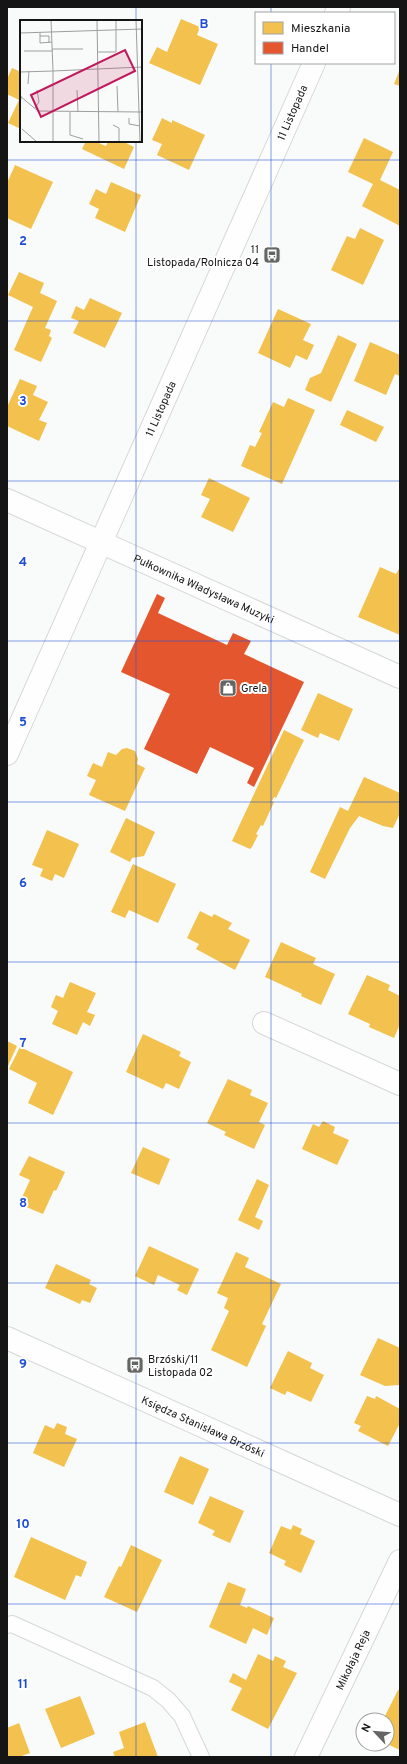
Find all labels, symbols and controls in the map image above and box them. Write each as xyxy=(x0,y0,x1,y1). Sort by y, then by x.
legend xyxy=(255,12,395,64)
text: B xyxy=(200,17,209,33)
inset map xyxy=(20,20,142,142)
text: Mieszkania xyxy=(291,21,350,37)
text: Handel xyxy=(291,41,329,57)
street label: 11 Listopada xyxy=(275,83,311,143)
text: 2 xyxy=(19,234,27,250)
place label: 11 Listopada/Rolnicza 04 xyxy=(147,243,259,270)
bus stop icon: 11 Listopada/Rolnicza 04 xyxy=(262,245,282,265)
street label: 11 Listopada xyxy=(143,379,180,439)
text: 3 xyxy=(19,394,27,410)
street label: Pułkownika Władysława Muzyki xyxy=(131,552,276,627)
text: 4 xyxy=(19,555,27,571)
shop icon: Grela xyxy=(218,678,238,698)
place label: Grela xyxy=(241,682,267,696)
text: 5 xyxy=(19,715,27,731)
text: 6 xyxy=(19,876,27,892)
text: 7 xyxy=(20,1036,27,1052)
text: 8 xyxy=(19,1196,27,1212)
place label: Brzóski/11 Listopada 02 xyxy=(148,1353,213,1380)
bus stop icon: Brzóski/11 Listopada 02 xyxy=(125,1355,145,1375)
text: 9 xyxy=(19,1357,27,1373)
street label: Księdza Stanisława Brzóski xyxy=(139,1393,266,1461)
text: 10 xyxy=(16,1517,30,1533)
street label: Mikołaja Reja xyxy=(333,1627,374,1692)
text: 11 xyxy=(18,1677,28,1693)
north arrow xyxy=(355,1712,395,1752)
text: N xyxy=(359,1721,375,1735)

